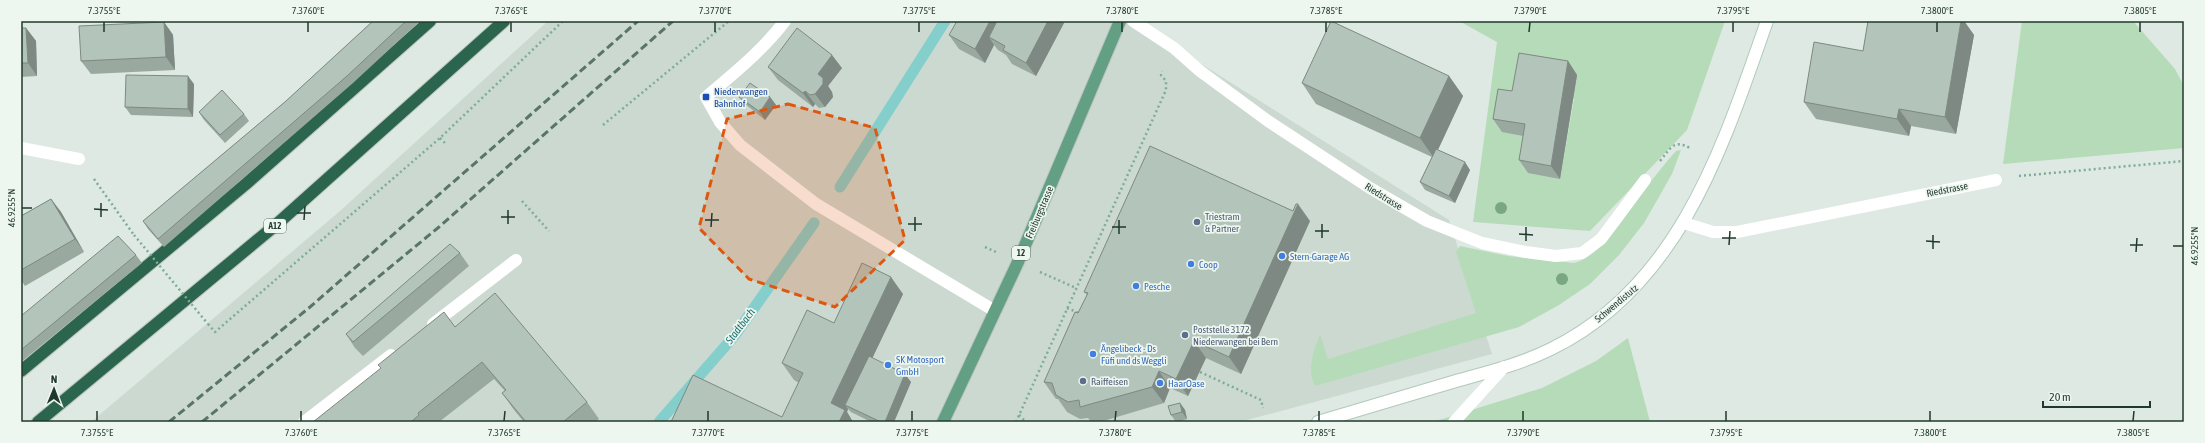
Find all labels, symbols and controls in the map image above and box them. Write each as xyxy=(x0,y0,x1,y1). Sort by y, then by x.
text: 7.3755°E xyxy=(88,5,121,16)
text: 7.3760°E xyxy=(292,5,325,16)
text: 7.3765°E xyxy=(495,5,528,16)
text: 7.3770°E xyxy=(699,5,732,16)
text: 7.3775°E xyxy=(903,5,936,16)
text: 7.3780°E xyxy=(1106,5,1139,16)
text: 7.3785°E xyxy=(1310,5,1343,16)
text: 7.3790°E xyxy=(1514,5,1547,16)
text: 7.3795°E xyxy=(1717,5,1750,16)
text: 7.3800°E xyxy=(1921,5,1954,16)
text: 7.3805°E xyxy=(2124,5,2157,16)
place label: Niederwangen Bahnhof xyxy=(714,86,768,109)
marker: Niederwangen Bahnhof xyxy=(701,92,711,102)
street label: Riedstrasse xyxy=(1925,180,1969,199)
street label: Riedstrasse xyxy=(1363,181,1405,212)
street label: Freiburgstrasse xyxy=(1024,184,1056,240)
text: 46.9255°N xyxy=(6,189,17,227)
place label: Triestram & Partner xyxy=(1205,211,1240,234)
marker: Triestram & Partner xyxy=(1192,217,1202,227)
road number: A12 xyxy=(264,219,286,233)
text: 46.9255°N xyxy=(2189,227,2200,265)
road number: 12 xyxy=(1012,246,1030,260)
marker: Stern-Garage AG xyxy=(1277,251,1287,261)
place label: Stern-Garage AG xyxy=(1290,251,1349,262)
marker: Coop xyxy=(1186,259,1196,269)
place label: Coop xyxy=(1199,259,1218,270)
marker: Pesche xyxy=(1131,281,1141,291)
place label: Pesche xyxy=(1144,281,1170,292)
street label: Schwendistutz xyxy=(1593,282,1640,325)
water label: Stadtbach xyxy=(722,306,757,347)
place label: Poststelle 3172 Niederwangen bei Bern xyxy=(1193,324,1278,347)
marker: Poststelle 3172 Niederwangen bei Bern xyxy=(1180,330,1190,340)
place label: Ängelibeck - Ds Füfi und ds Weggli xyxy=(1101,343,1166,366)
marker: Ängelibeck - Ds Füfi und ds Weggli xyxy=(1088,349,1098,359)
place label: SK Motosport GmbH xyxy=(896,354,944,377)
marker: SK Motosport GmbH xyxy=(883,360,893,370)
north arrow xyxy=(34,369,74,409)
text: N xyxy=(51,373,58,385)
marker: Raiffeisen xyxy=(1078,376,1088,386)
place label: Raiffeisen xyxy=(1091,376,1128,387)
marker: HaarOase xyxy=(1155,378,1165,388)
place label: HaarOase xyxy=(1168,378,1205,389)
scale bar xyxy=(2043,383,2150,409)
text: 20 m xyxy=(2049,390,2071,404)
text: 7.3755°E xyxy=(81,427,114,438)
text: 7.3760°E xyxy=(285,427,318,438)
text: 7.3765°E xyxy=(488,427,521,438)
text: 7.3770°E xyxy=(692,427,725,438)
text: 7.3775°E xyxy=(896,427,929,438)
text: 7.3780°E xyxy=(1099,427,1132,438)
text: 7.3785°E xyxy=(1303,427,1336,438)
text: 7.3790°E xyxy=(1507,427,1540,438)
text: 7.3795°E xyxy=(1710,427,1743,438)
text: 7.3800°E xyxy=(1914,427,1947,438)
text: 7.3805°E xyxy=(2117,427,2150,438)

